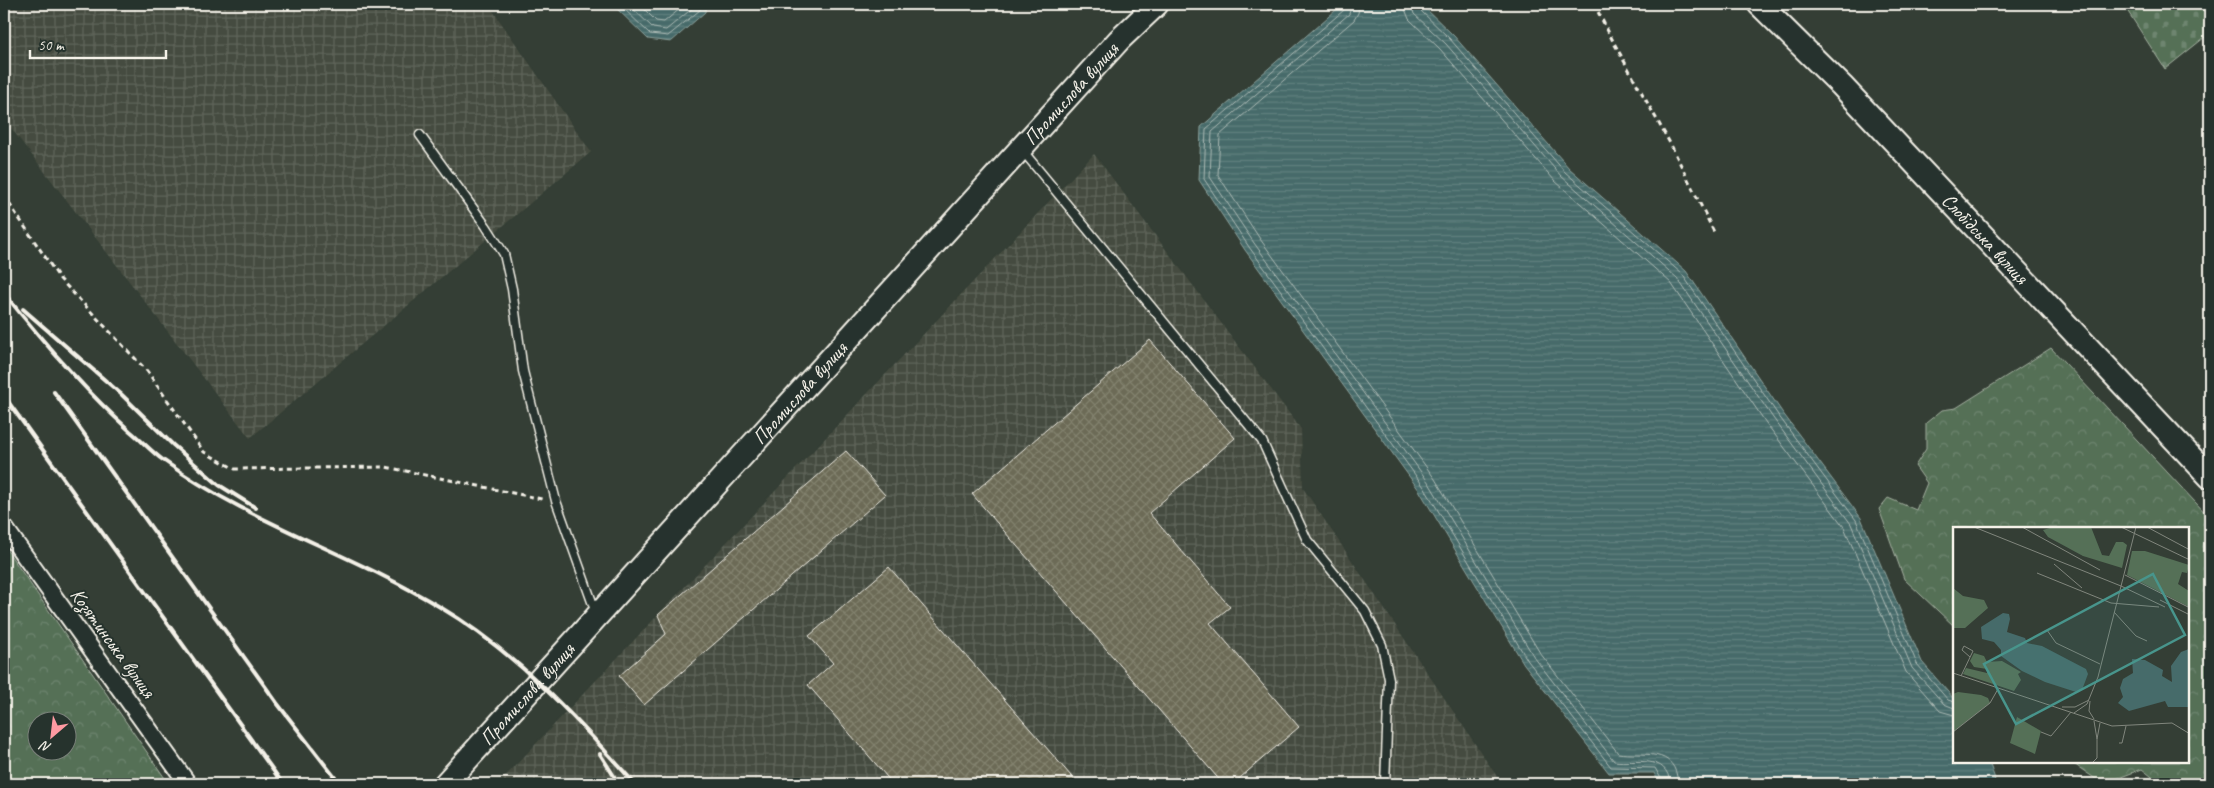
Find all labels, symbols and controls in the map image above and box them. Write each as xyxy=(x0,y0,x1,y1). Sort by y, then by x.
scale bar xyxy=(30,28,166,60)
text: 50 m xyxy=(38,36,65,55)
street label: Промислова вулиця xyxy=(1018,36,1124,150)
street label: Слобідська вулиця xyxy=(1937,188,2035,290)
street label: Промислова вулиця xyxy=(747,336,853,449)
inset map xyxy=(1953,527,2189,763)
street label: Козятинська вулиця xyxy=(64,583,162,704)
street label: Промислова вулиця xyxy=(474,636,580,750)
north arrow xyxy=(28,710,78,760)
text: N xyxy=(36,736,54,757)

